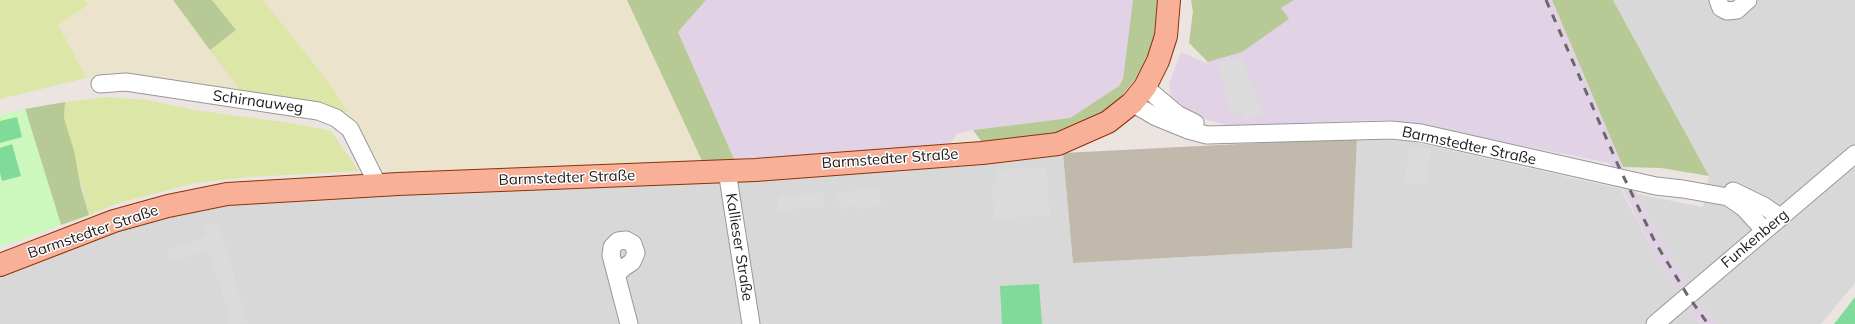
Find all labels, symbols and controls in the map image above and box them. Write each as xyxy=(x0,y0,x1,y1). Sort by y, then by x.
street label: Schirnauweg xyxy=(212,87,304,117)
street label: Barmstedter Straße xyxy=(1400,123,1538,169)
street label: Barmstedter Straße xyxy=(821,145,959,173)
street label: Barmstedter Straße xyxy=(498,167,636,189)
street label: Kallieser Straße xyxy=(722,192,756,302)
street label: Barmstedter Straße xyxy=(25,201,161,263)
street label: Funkenberg xyxy=(1718,206,1792,272)

